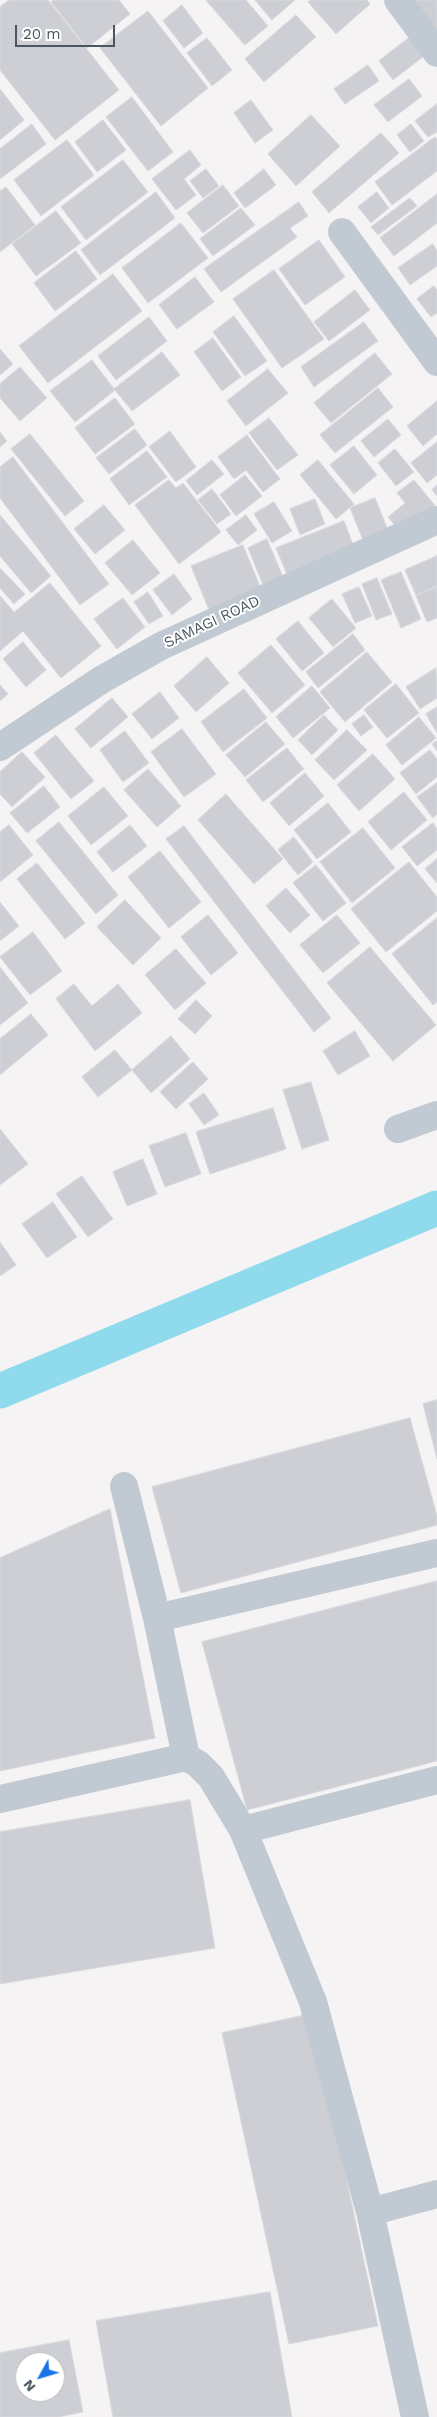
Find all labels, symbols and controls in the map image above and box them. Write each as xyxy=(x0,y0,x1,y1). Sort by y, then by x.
scale bar xyxy=(18,15,118,47)
text: 20 m xyxy=(23,25,61,43)
street label: SAMAGI ROAD xyxy=(161,592,263,652)
north arrow xyxy=(15,2352,65,2402)
text: N xyxy=(20,2377,39,2395)

